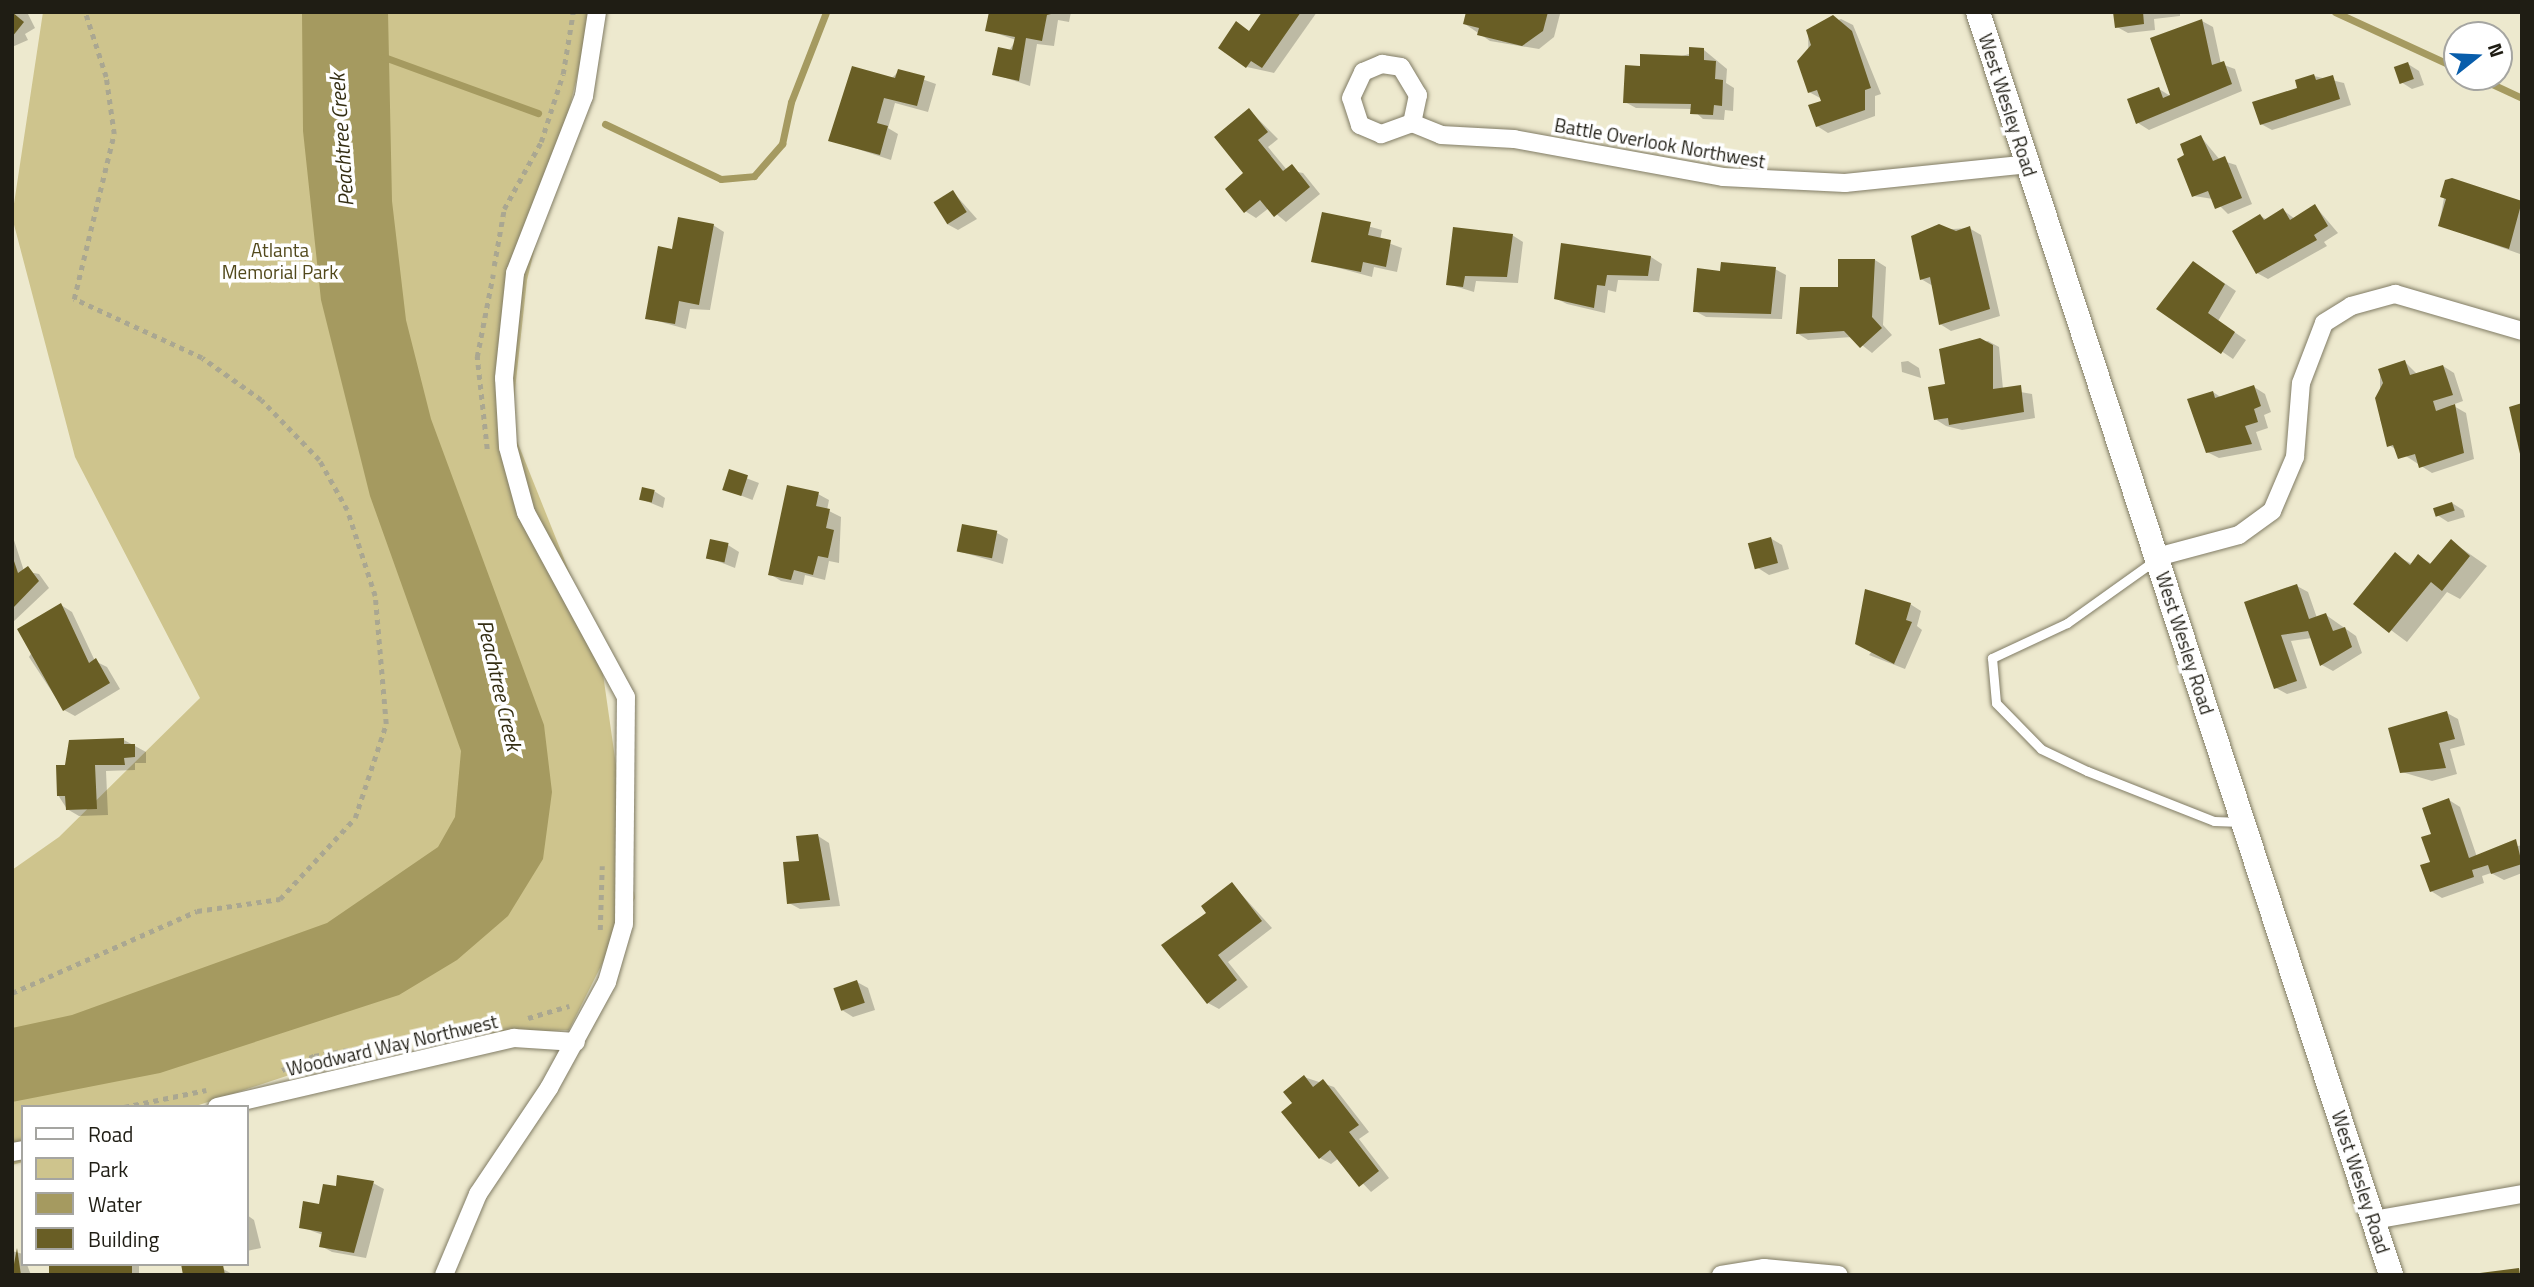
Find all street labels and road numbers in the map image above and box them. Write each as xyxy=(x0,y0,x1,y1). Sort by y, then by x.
street label: West Wesley Road xyxy=(1974,31,2042,179)
street label: Battle Overlook Northwest xyxy=(1553,113,1767,173)
street label: West Wesley Road xyxy=(2151,569,2219,717)
street label: Woodward Way Northwest xyxy=(284,1010,500,1080)
street label: West Wesley Road xyxy=(2327,1108,2395,1256)

